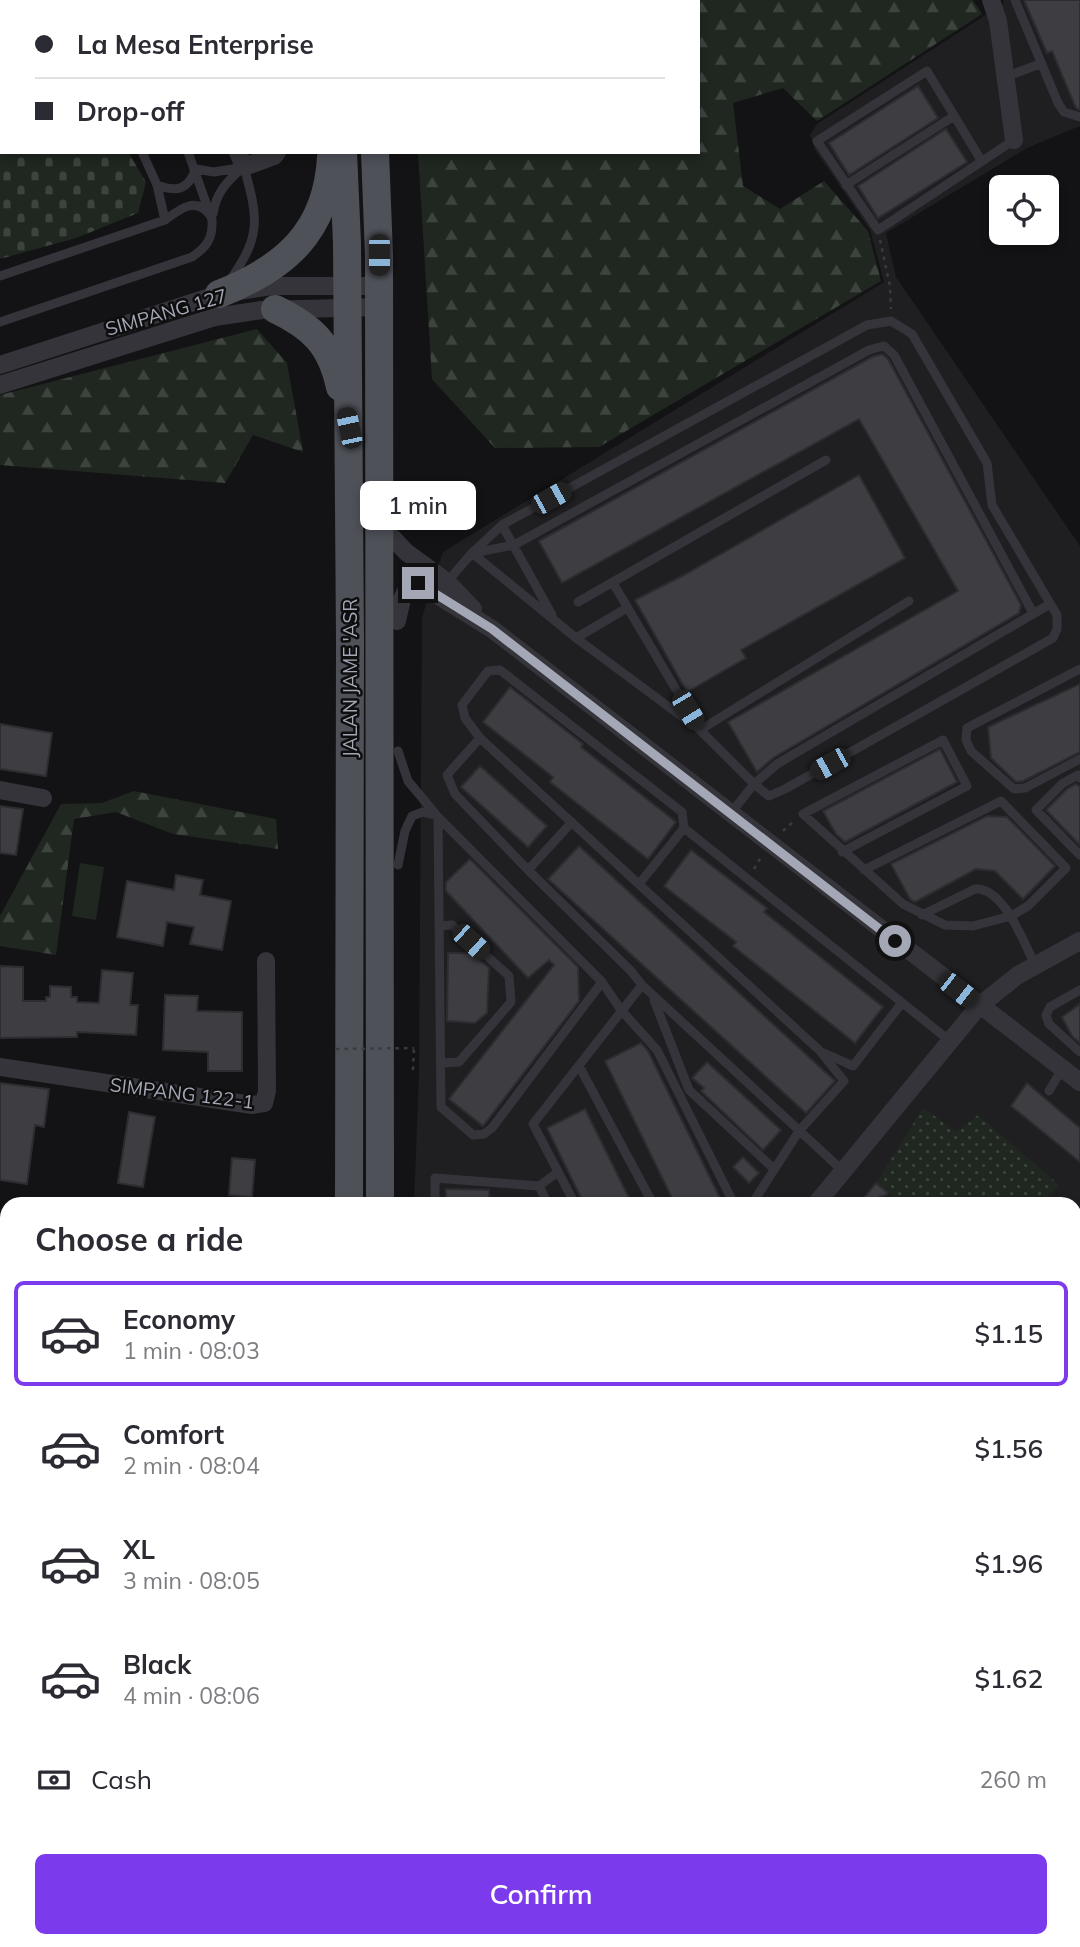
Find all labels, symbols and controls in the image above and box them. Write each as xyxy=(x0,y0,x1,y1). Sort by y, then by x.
text: La Mesa Enterprise xyxy=(77,28,314,61)
text: Drop-off xyxy=(77,95,184,128)
map controls xyxy=(989,175,1059,245)
button: locate xyxy=(989,175,1059,245)
car xyxy=(369,234,390,276)
street label: SIMPANG 127 xyxy=(102,283,230,341)
car xyxy=(335,405,364,451)
car xyxy=(528,479,575,517)
callout: 1 min xyxy=(360,482,476,530)
text: 1 min xyxy=(388,491,448,520)
route end xyxy=(402,567,434,599)
street label: JALAN JAME 'ASR xyxy=(338,599,362,757)
car xyxy=(669,687,708,733)
car xyxy=(807,745,854,783)
car xyxy=(449,920,494,964)
route start xyxy=(879,925,911,957)
car xyxy=(935,969,982,1011)
street label: SIMPANG 122-1 xyxy=(109,1072,255,1114)
text: Choose a ride xyxy=(35,1219,243,1259)
icon: car xyxy=(39,1302,102,1365)
text: Economy xyxy=(123,1303,235,1336)
text: $1.15 xyxy=(974,1317,1043,1350)
text: 1 min · 08:03 xyxy=(123,1336,260,1365)
icon: car xyxy=(39,1417,102,1480)
text: Comfort xyxy=(123,1418,224,1451)
text: $1.56 xyxy=(974,1432,1043,1465)
text: 2 min · 08:04 xyxy=(123,1451,260,1480)
icon: car xyxy=(39,1532,102,1595)
text: XL xyxy=(123,1533,155,1566)
text: $1.96 xyxy=(974,1547,1043,1580)
text: 3 min · 08:05 xyxy=(123,1566,260,1595)
icon: car xyxy=(39,1647,102,1710)
text: Black xyxy=(123,1648,191,1681)
text: $1.62 xyxy=(974,1662,1043,1695)
text: 4 min · 08:06 xyxy=(123,1681,260,1710)
icon: cash xyxy=(35,1761,73,1799)
text: Cash xyxy=(91,1763,152,1796)
text: 260 m xyxy=(979,1765,1047,1794)
button: Confirm xyxy=(35,1854,1047,1934)

